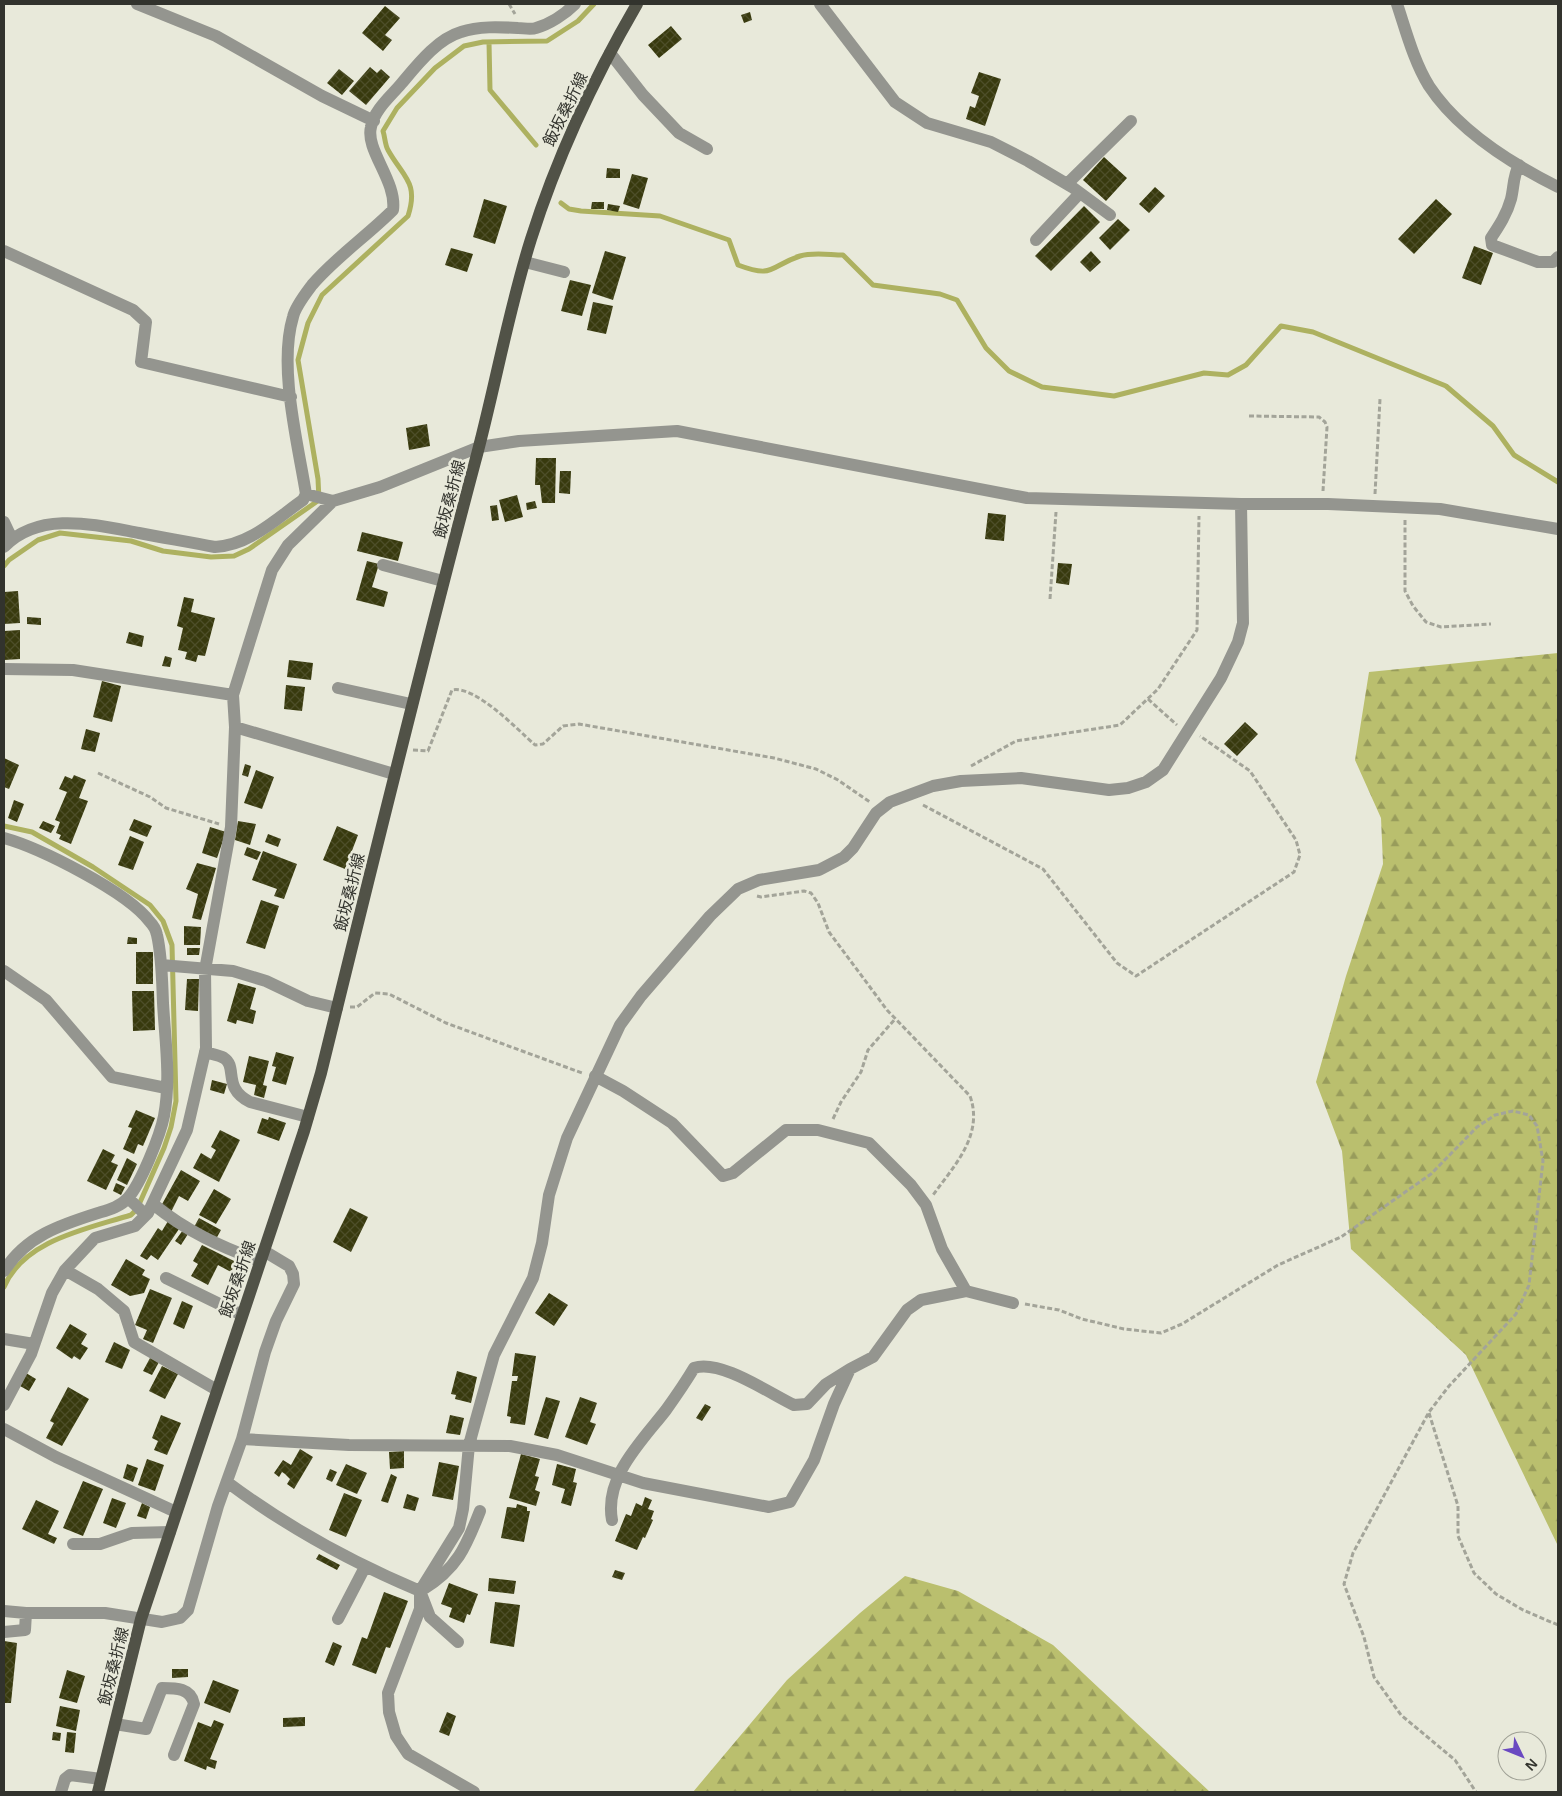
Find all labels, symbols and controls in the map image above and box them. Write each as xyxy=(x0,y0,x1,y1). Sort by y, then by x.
street label: 飯坂桑折線 xyxy=(540,70,591,149)
street label: 飯坂桑折線 xyxy=(431,458,468,540)
street label: 飯坂桑折線 xyxy=(332,851,367,933)
street label: 飯坂桑折線 xyxy=(216,1239,259,1320)
street label: 飯坂桑折線 xyxy=(96,1625,131,1707)
north arrow xyxy=(1497,1731,1547,1781)
text: N xyxy=(1522,1756,1541,1774)

